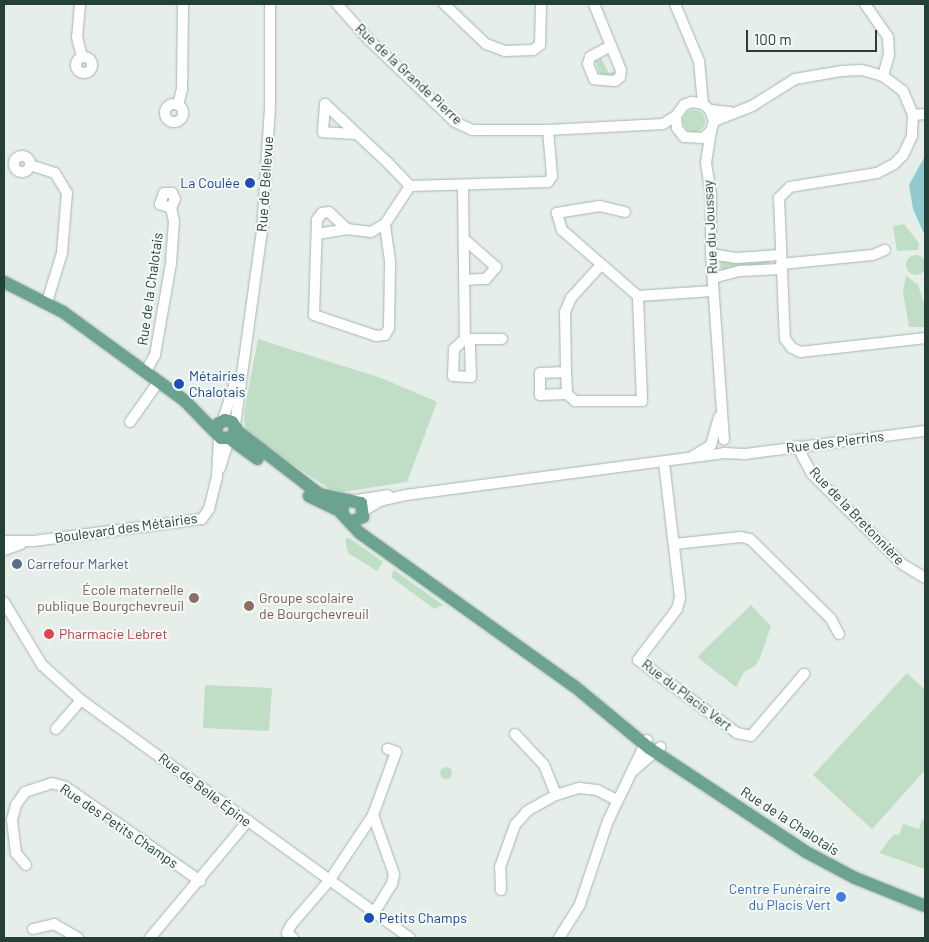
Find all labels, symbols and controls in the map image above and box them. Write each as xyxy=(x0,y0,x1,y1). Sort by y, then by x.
street label: Rue de la Grande Pierre xyxy=(352,20,466,128)
scale bar xyxy=(749,20,880,52)
text: 100 m xyxy=(754,30,792,48)
street label: Rue de Bellevue xyxy=(253,136,277,232)
place label: La Coulée xyxy=(180,175,240,191)
marker: La Coulée xyxy=(244,177,256,189)
street label: Rue du Joussay xyxy=(699,179,721,275)
street label: Rue de la Chalotais xyxy=(134,231,166,347)
place label: Métairies Chalotais xyxy=(189,368,246,401)
marker: Métairies Chalotais xyxy=(173,378,185,390)
street label: Rue des Pierrins xyxy=(785,428,885,456)
street label: Rue de la Bretonnière xyxy=(806,464,908,568)
street label: Boulevard des Métairies xyxy=(54,510,198,546)
place label: Carrefour Market xyxy=(27,556,129,572)
marker: Carrefour Market xyxy=(11,558,23,570)
place label: École maternelle publique Bourgchevreuil xyxy=(37,582,184,614)
place label: Groupe scolaire de Bourgchevreuil xyxy=(259,590,369,622)
marker: École maternelle publique Bourgchevreuil xyxy=(188,592,200,604)
marker: Groupe scolaire de Bourgchevreuil xyxy=(243,600,255,612)
place label: Pharmacie Lebret xyxy=(59,626,167,642)
marker: Pharmacie Lebret xyxy=(43,628,55,640)
street label: Rue du Placis Vert xyxy=(639,656,735,734)
street label: Rue de Belle Épine xyxy=(155,750,255,830)
street label: Rue des Petits Champs xyxy=(57,780,181,872)
street label: Rue de la Chalotais xyxy=(738,783,842,859)
place label: Centre Funéraire du Placis Vert xyxy=(729,881,831,914)
marker: Centre Funéraire du Placis Vert xyxy=(835,891,847,903)
place label: Petits Champs xyxy=(379,910,467,926)
marker: Petits Champs xyxy=(363,912,375,924)

